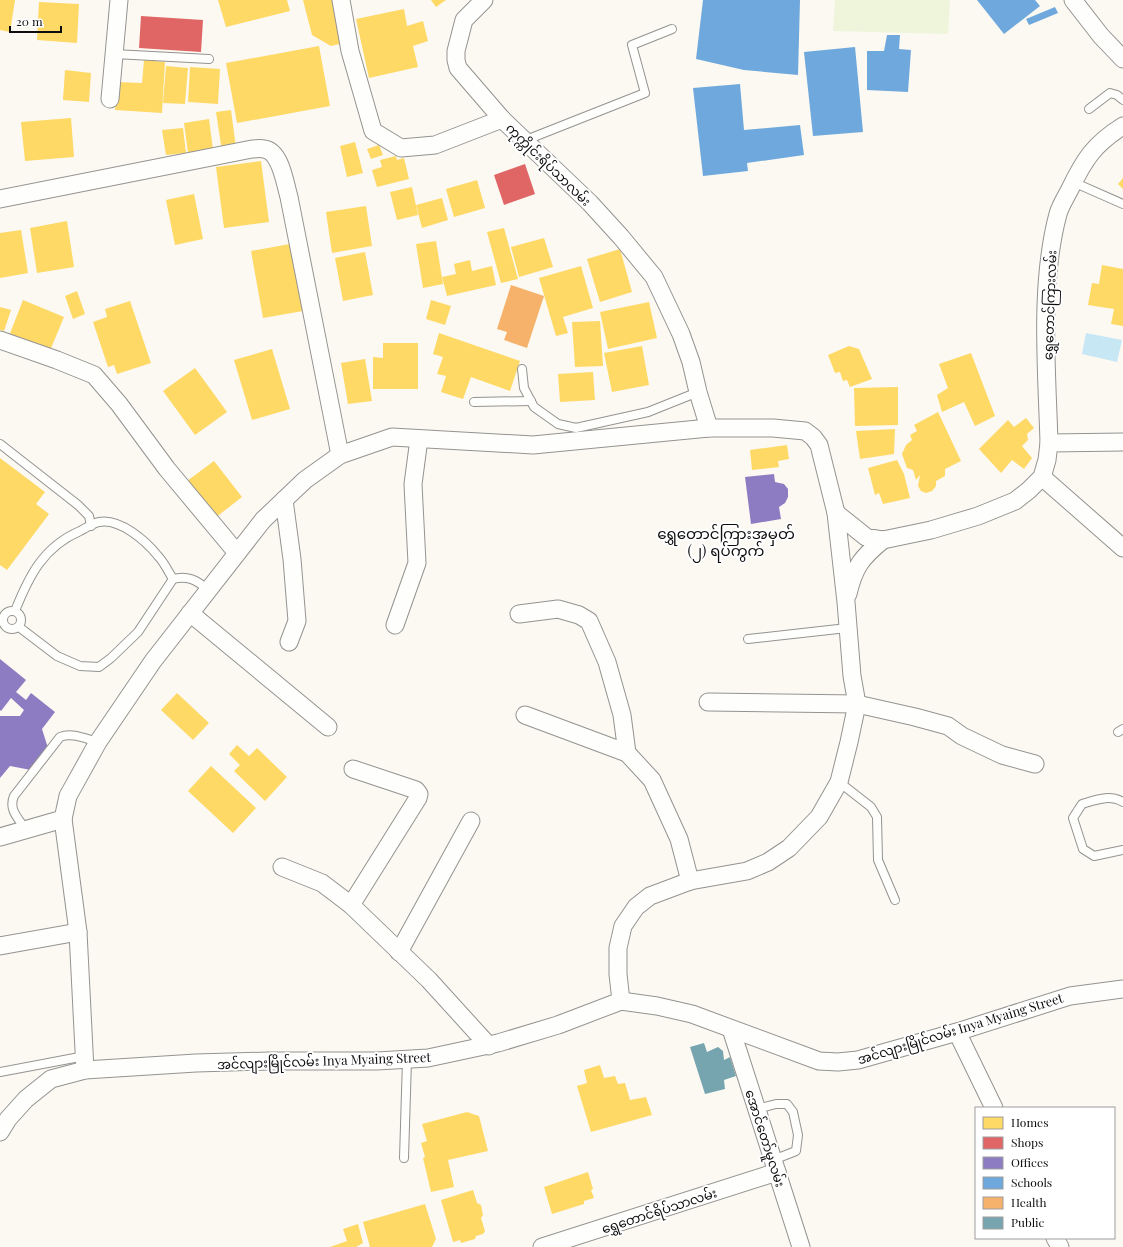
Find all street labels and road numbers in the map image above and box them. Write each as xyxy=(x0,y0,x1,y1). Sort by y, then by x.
street label: ကုက္ကိုင်းရိပ်သာလမ်း xyxy=(501,119,595,211)
street label: ရွှေတောင်ကြားလမ်း xyxy=(1039,250,1062,360)
street label: အင်လျားမြိုင်လမ်း Inya Myaing Street xyxy=(855,988,1066,1070)
street label: အင်လျားမြိုင်လမ်း Inya Myaing Street xyxy=(217,1048,432,1075)
street label: အောင်တော်မူလမ်း xyxy=(739,1087,790,1190)
street label: ရွှေတောင်ရိပ်သာလမ်း xyxy=(599,1183,720,1240)

